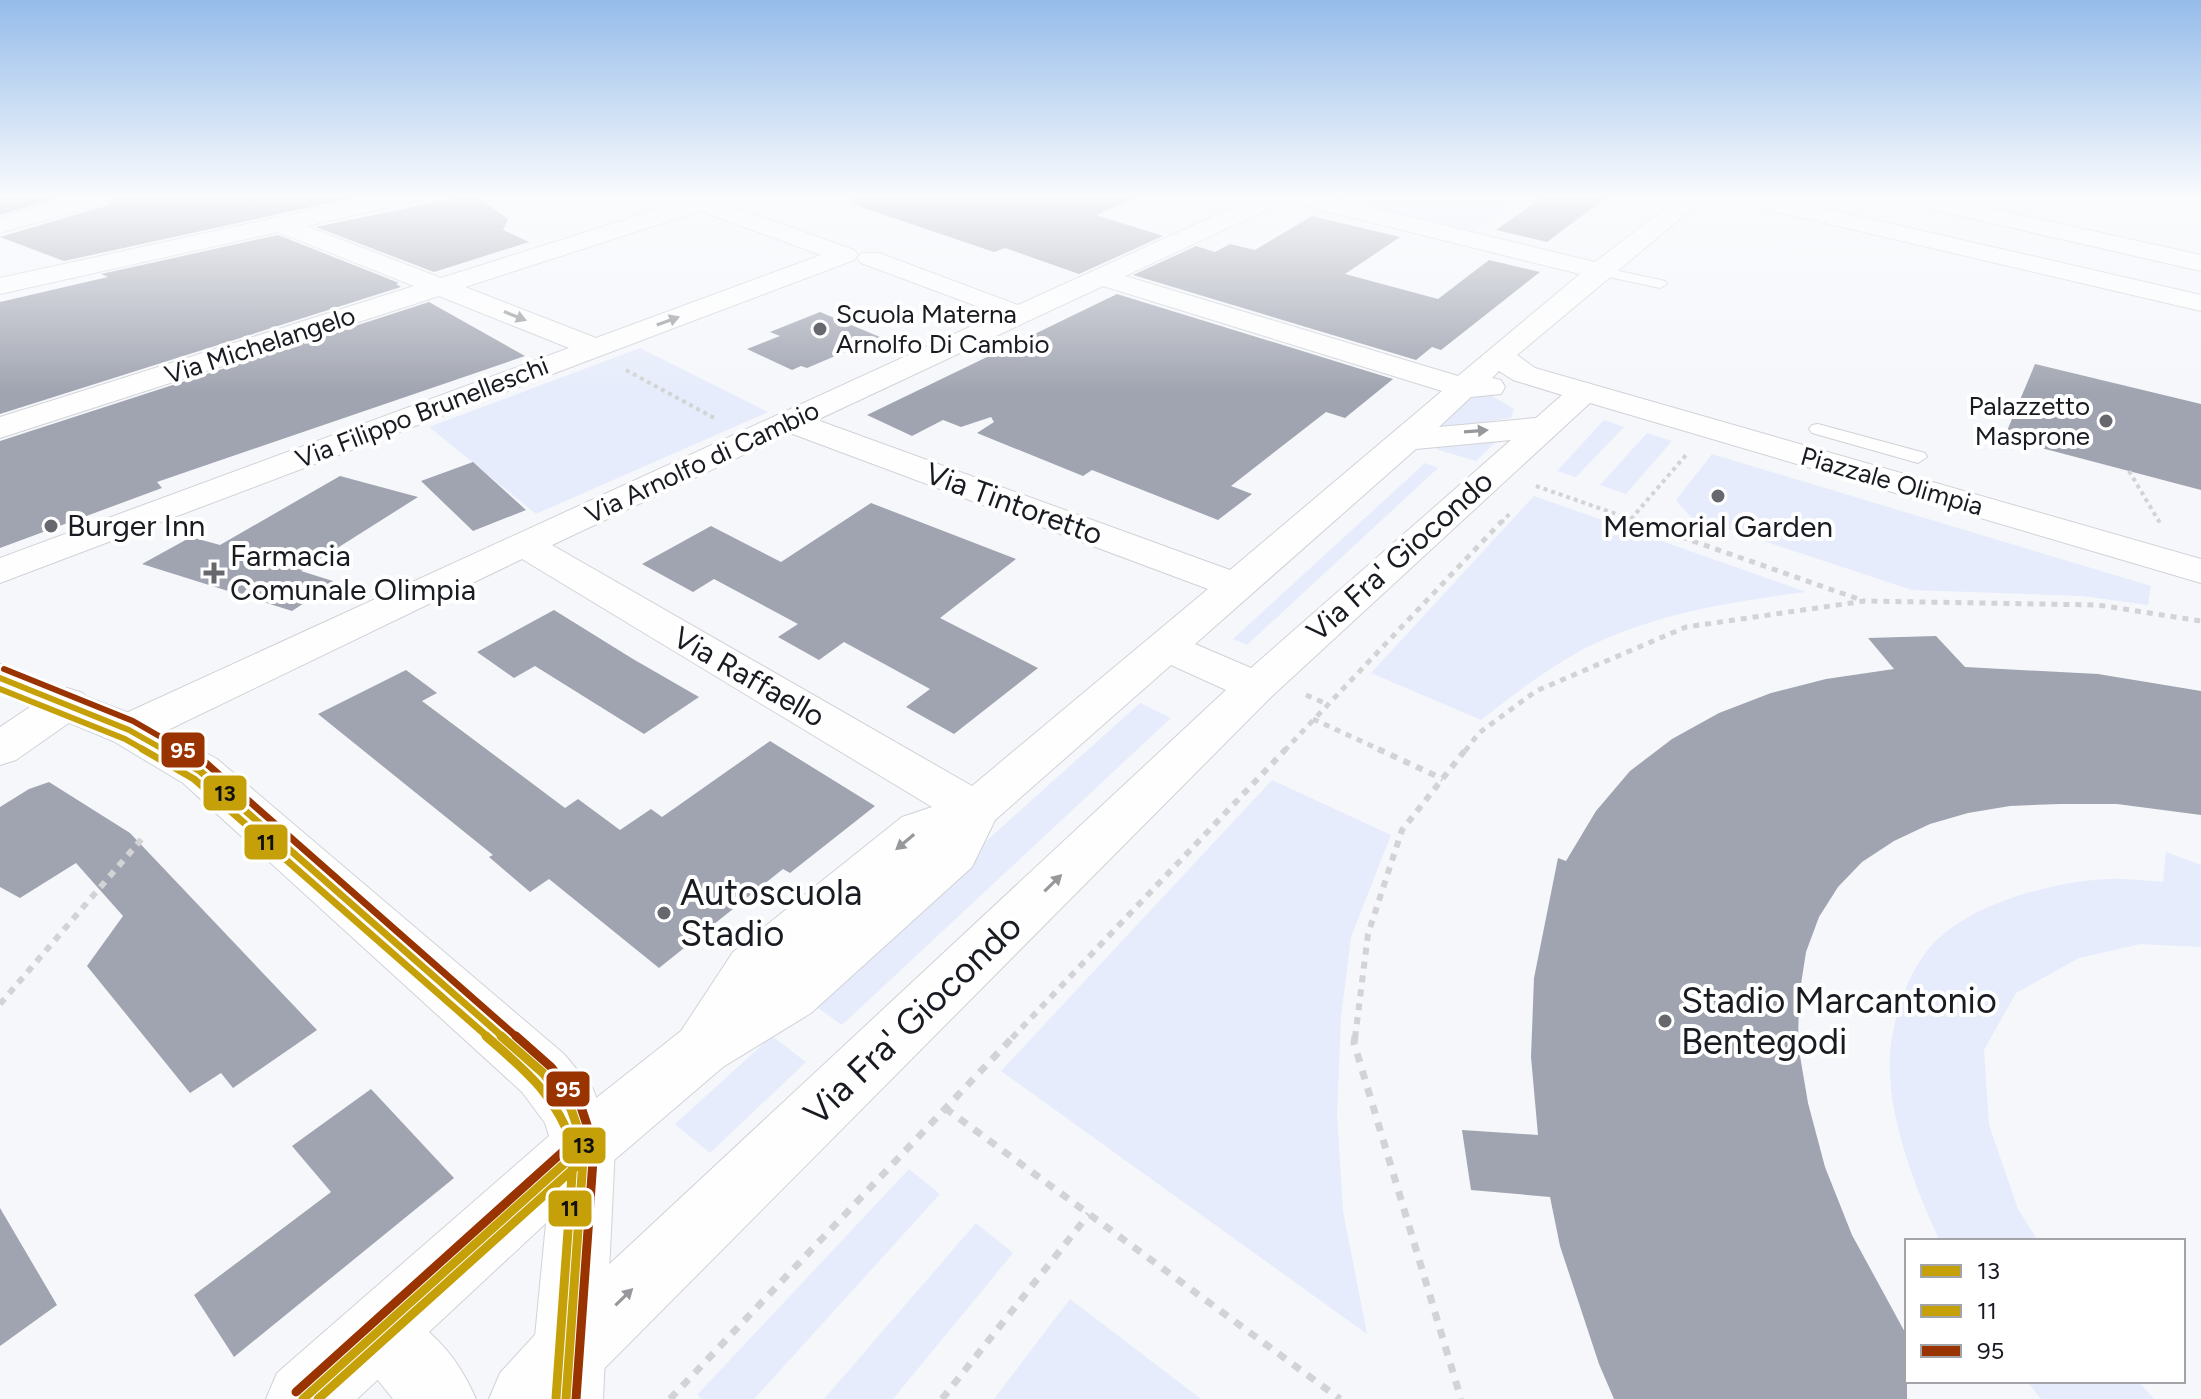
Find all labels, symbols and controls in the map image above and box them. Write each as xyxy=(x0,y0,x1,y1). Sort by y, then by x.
place label: Scuola Materna Arnolfo Di Cambio xyxy=(836,298,1050,360)
street label: Via Michelangelo xyxy=(161,299,359,391)
one-way arrow xyxy=(503,310,527,323)
one-way arrow xyxy=(656,314,680,327)
marker: Scuola Materna Arnolfo Di Cambio xyxy=(811,320,829,338)
street label: Via Filippo Brunelleschi xyxy=(291,349,553,475)
place label: Palazzetto Masprone xyxy=(1969,390,2090,452)
street label: Via Arnolfo di Cambio xyxy=(580,394,824,530)
marker: Palazzetto Masprone xyxy=(2097,412,2115,430)
one-way arrow xyxy=(1464,424,1489,437)
street label: Piazzale Olimpia xyxy=(1797,440,1987,522)
street label: Via Tintoretto xyxy=(920,454,1108,553)
street label: Via Fra' Giocondo xyxy=(1299,462,1500,649)
marker: Memorial Garden xyxy=(1709,487,1727,505)
place label: Burger Inn xyxy=(67,507,205,544)
place label: Memorial Garden xyxy=(1603,508,1833,545)
marker: Burger Inn xyxy=(42,517,60,535)
place label: Farmacia Comunale Olimpia xyxy=(230,537,476,608)
marker: Farmacia Comunale Olimpia xyxy=(205,564,223,582)
street label: Via Raffaello xyxy=(667,618,832,735)
line badge: 95 xyxy=(160,731,206,769)
text: 95 xyxy=(170,737,196,764)
line badge: 13 xyxy=(202,774,248,812)
text: 13 xyxy=(214,780,236,807)
line badge: 11 xyxy=(243,823,289,861)
text: 11 xyxy=(257,829,275,856)
one-way arrow xyxy=(895,833,915,850)
place label: Autoscuola Stadio xyxy=(680,871,862,955)
one-way arrow xyxy=(1043,875,1062,893)
marker: Autoscuola Stadio xyxy=(655,904,673,922)
street label: Via Fra' Giocondo xyxy=(795,905,1030,1134)
place label: Stadio Marcantonio Bentegodi xyxy=(1681,979,1997,1063)
marker: Stadio Marcantonio Bentegodi xyxy=(1656,1012,1674,1030)
line badge: 95 xyxy=(545,1070,591,1108)
text: 95 xyxy=(555,1076,581,1103)
line badge: 13 xyxy=(561,1126,607,1165)
text: 13 xyxy=(573,1132,595,1159)
line badge: 11 xyxy=(547,1189,593,1228)
text: 11 xyxy=(561,1195,579,1222)
legend xyxy=(1905,1239,2185,1383)
text: 13 xyxy=(1977,1256,2000,1285)
one-way arrow xyxy=(614,1289,633,1307)
text: 11 xyxy=(1977,1296,1997,1325)
text: 95 xyxy=(1977,1336,2004,1365)

